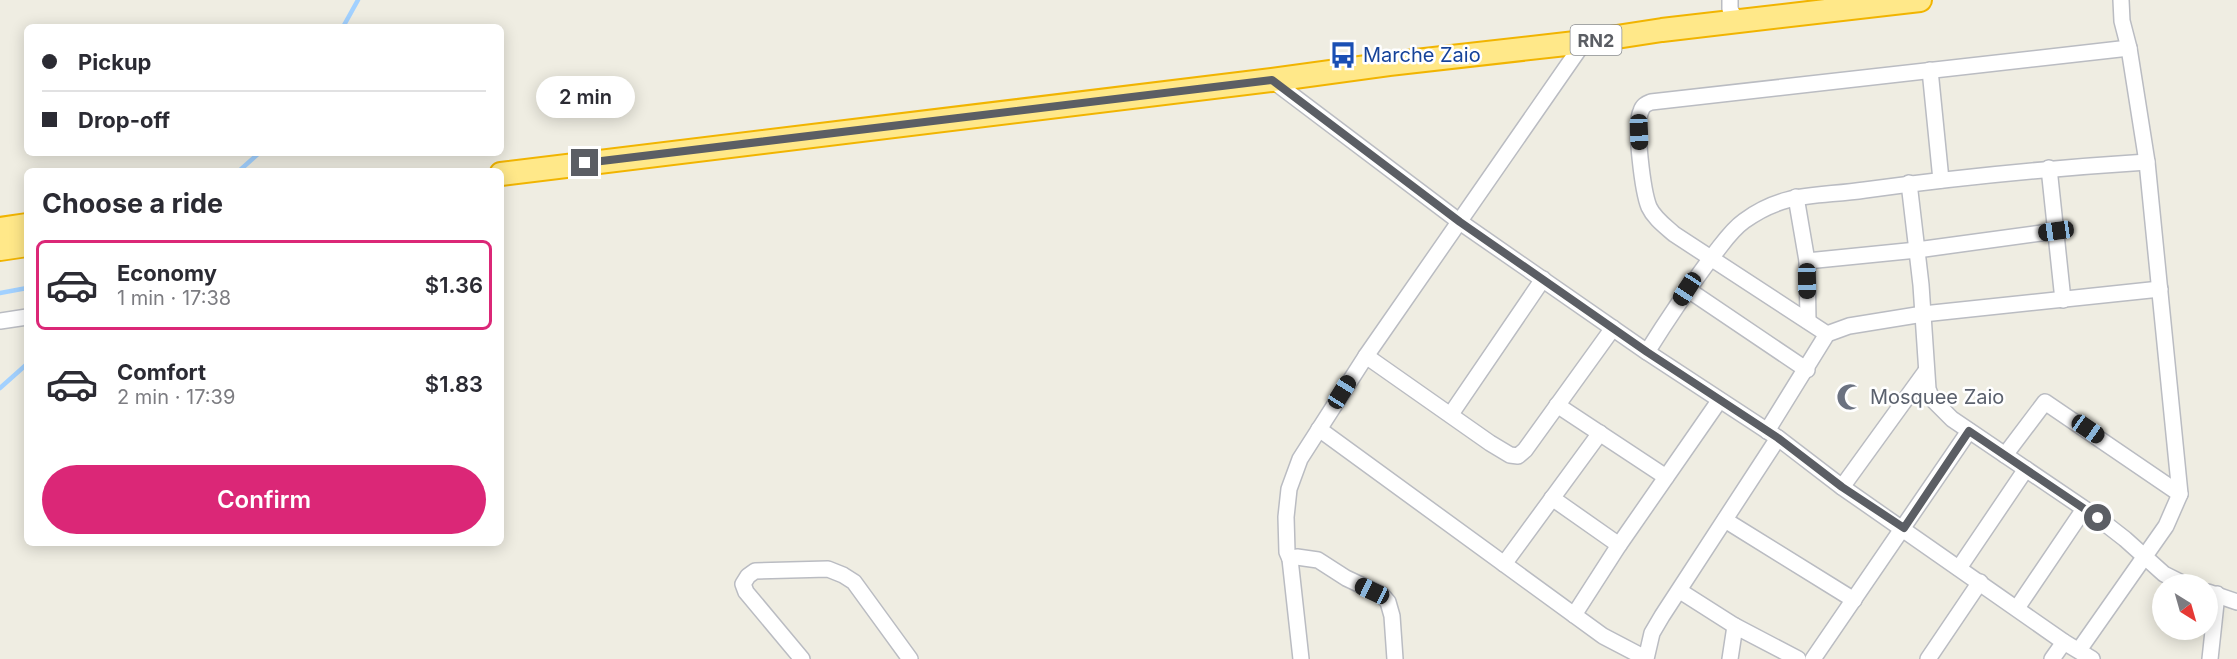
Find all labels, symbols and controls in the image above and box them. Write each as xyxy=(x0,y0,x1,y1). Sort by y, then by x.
road number: RN2 xyxy=(1570,25,1622,55)
bus stop icon: Marche Zaio xyxy=(1328,40,1358,70)
place label: Marche Zaio xyxy=(1363,43,1481,67)
text: Pickup xyxy=(78,49,152,75)
callout: 2 min xyxy=(536,76,634,118)
text: 2 min xyxy=(559,85,612,109)
text: Drop-off xyxy=(78,107,170,133)
car xyxy=(1629,114,1649,150)
route end xyxy=(571,149,598,176)
text: Choose a ride xyxy=(42,187,223,220)
car xyxy=(2037,220,2075,242)
icon: car xyxy=(45,258,99,312)
text: Economy xyxy=(117,260,217,286)
car xyxy=(1798,263,1816,299)
car xyxy=(1670,269,1704,309)
text: $1.36 xyxy=(425,272,483,298)
text: 1 min · 17:38 xyxy=(117,286,231,310)
icon: car xyxy=(45,357,99,411)
text: Comfort xyxy=(117,359,206,385)
text: $1.83 xyxy=(425,371,483,397)
car xyxy=(1325,372,1359,412)
mosque icon: Mosquee Zaio xyxy=(1835,382,1865,412)
text: 2 min · 17:39 xyxy=(117,385,235,409)
place label: Mosquee Zaio xyxy=(1870,385,2004,409)
car xyxy=(2068,411,2108,447)
button: Confirm xyxy=(42,465,486,534)
route start xyxy=(2084,504,2111,531)
north arrow xyxy=(2152,574,2218,640)
map controls xyxy=(2152,574,2218,640)
car xyxy=(1352,575,1392,607)

